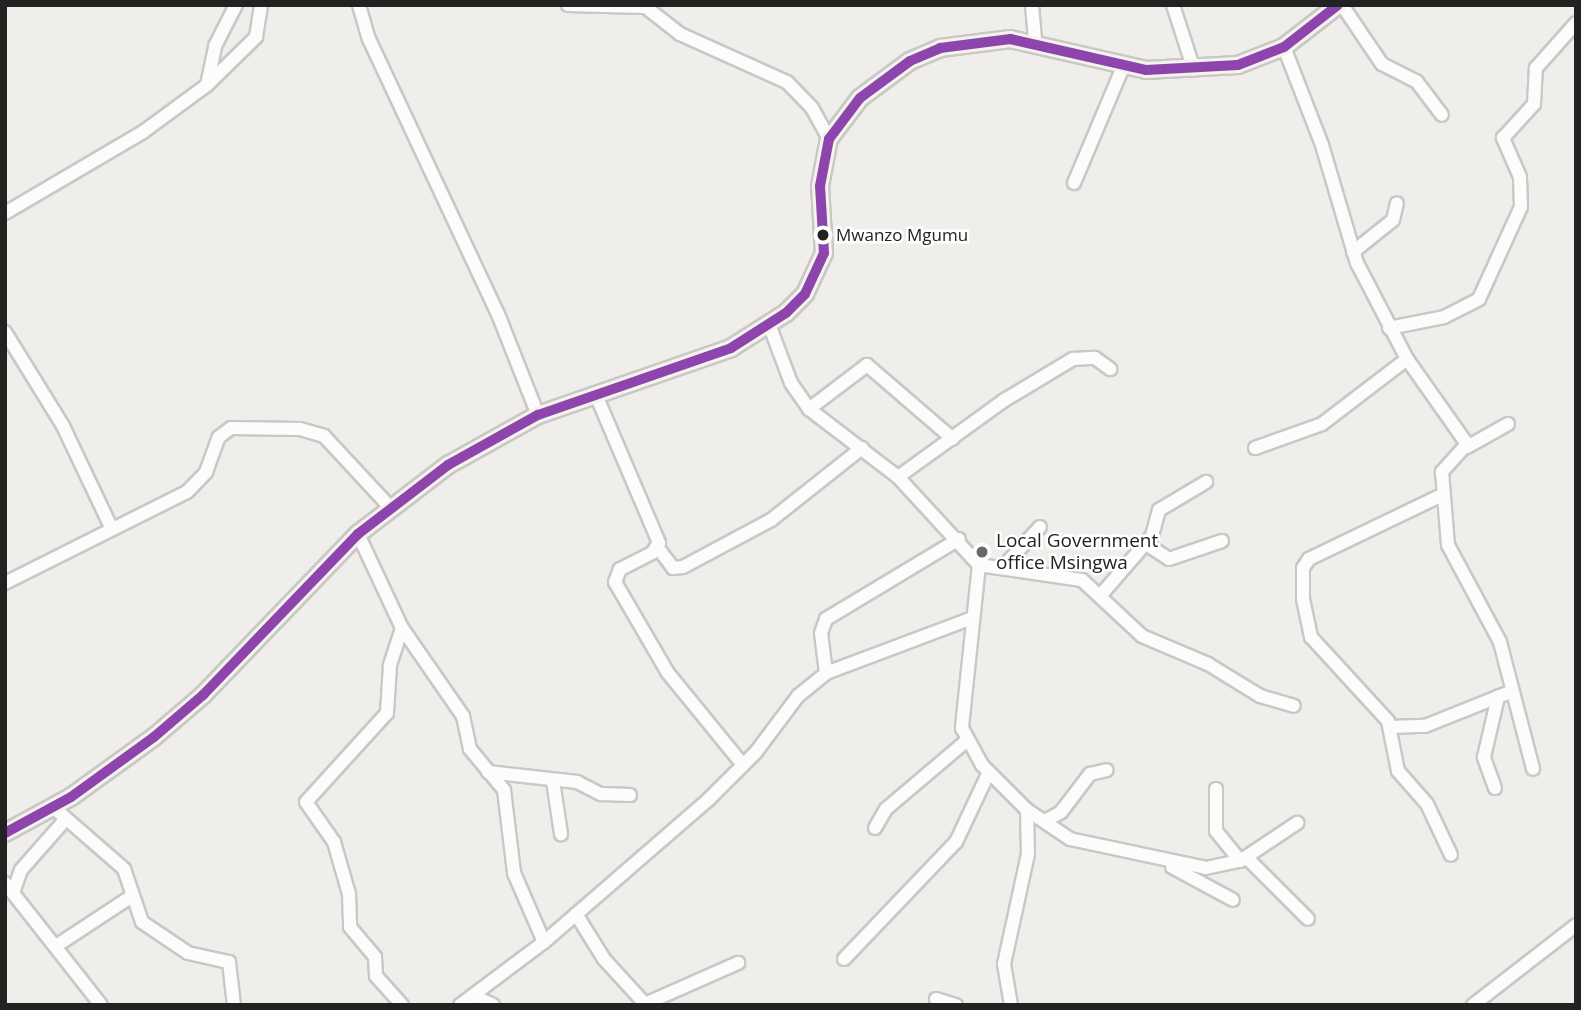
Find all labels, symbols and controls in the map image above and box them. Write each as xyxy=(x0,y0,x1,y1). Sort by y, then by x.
place label: Mwanzo Mgumu xyxy=(836,225,968,245)
marker: Mwanzo Mgumu xyxy=(816,228,830,242)
place label: Local Government office Msingwa xyxy=(996,530,1158,574)
marker: Local Government office Msingwa xyxy=(974,544,990,560)

